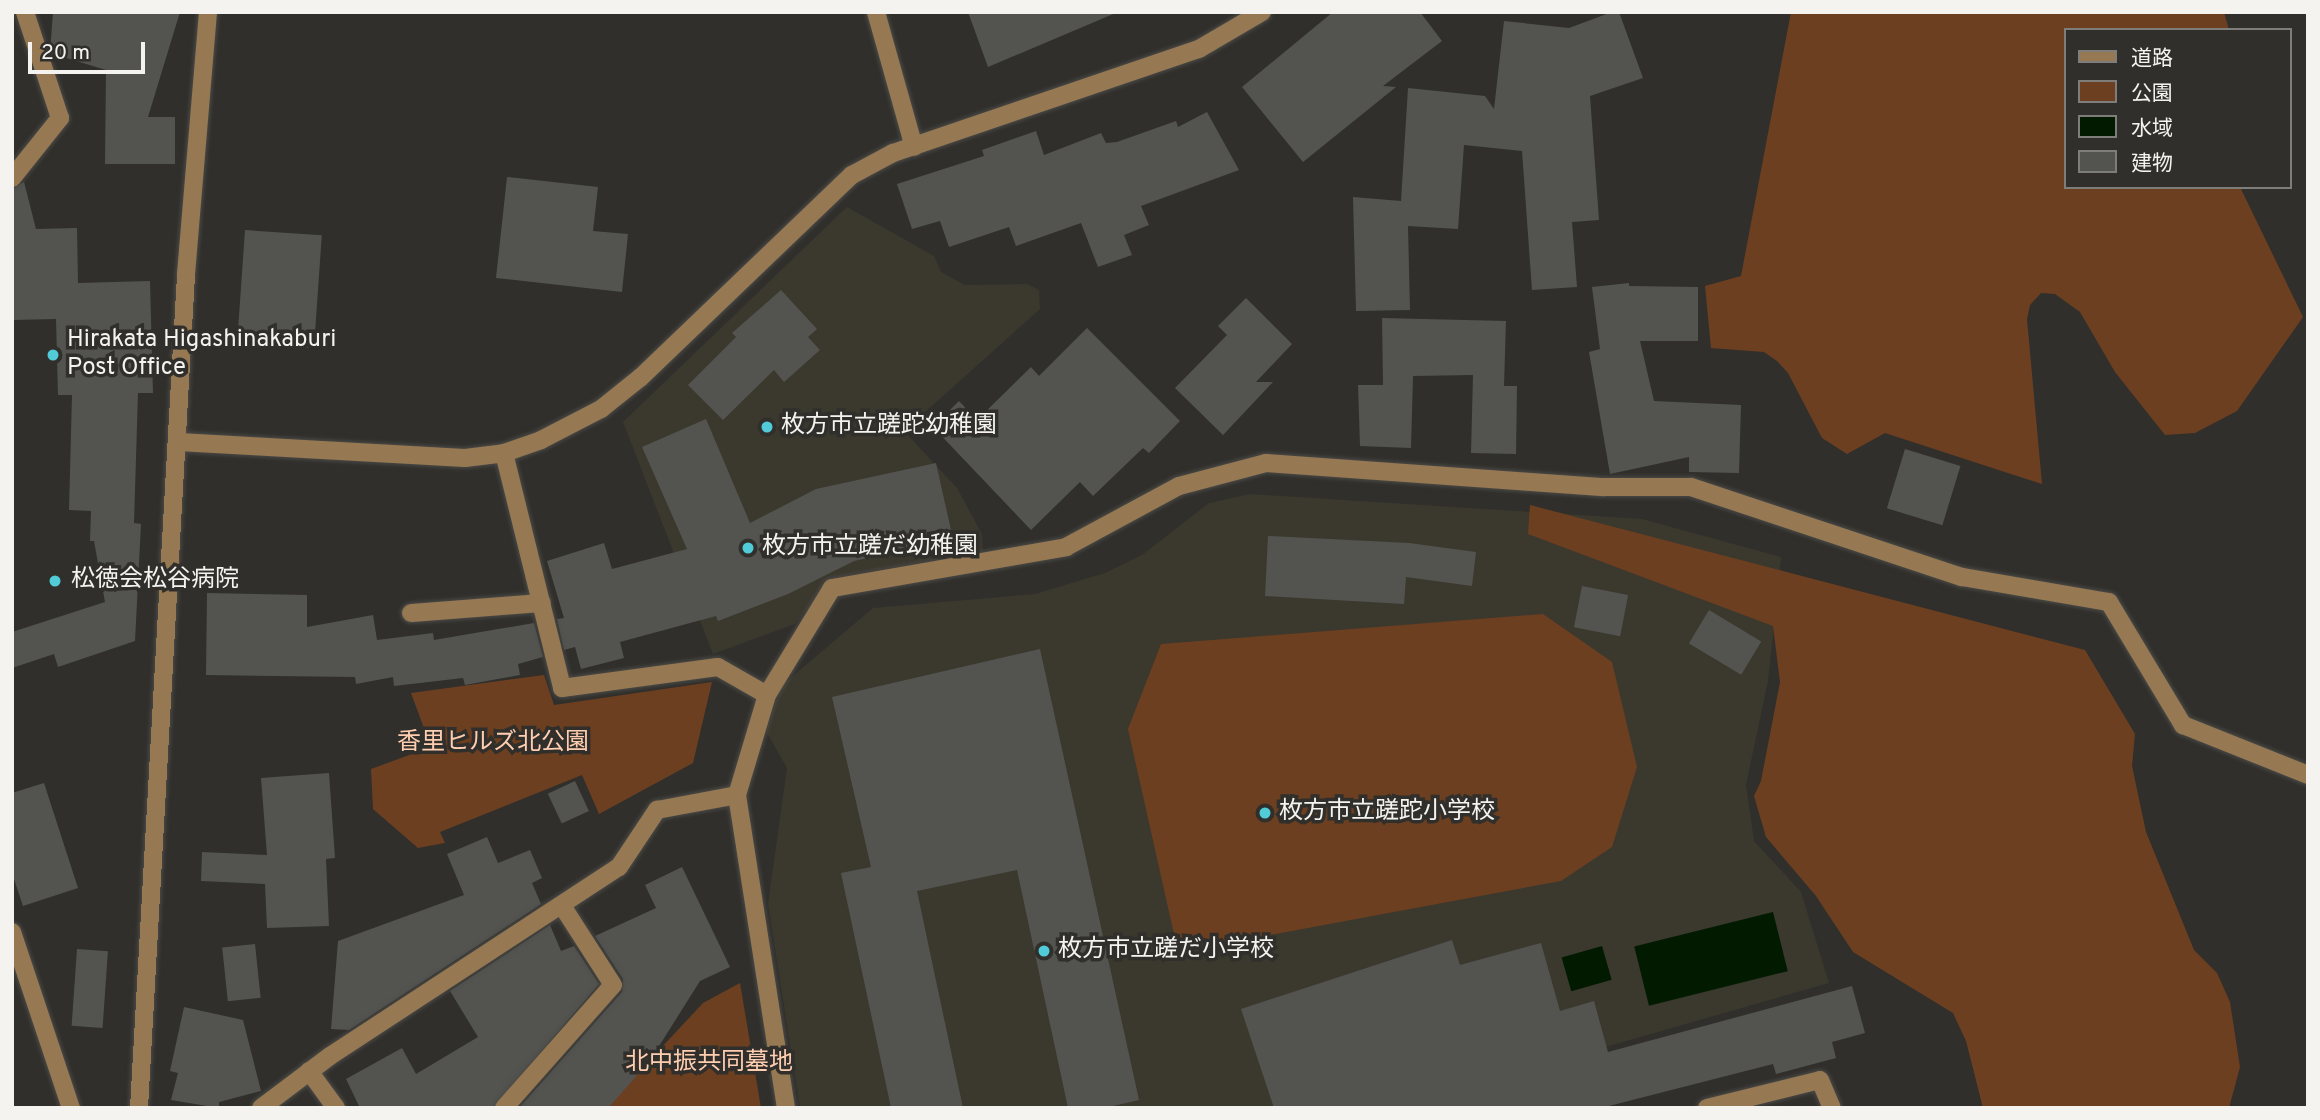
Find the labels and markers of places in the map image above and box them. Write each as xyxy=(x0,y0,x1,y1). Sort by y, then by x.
place label: Hirakata Higashinakaburi Post Office xyxy=(67,327,336,383)
marker: Hirakata Higashinakaburi Post Office xyxy=(45,347,61,363)
place label: 枚方市立蹉跎幼稚園 xyxy=(781,413,997,441)
marker: 枚方市立蹉跎幼稚園 xyxy=(759,419,775,435)
place label: 枚方市立蹉だ幼稚園 xyxy=(762,534,978,562)
marker: 枚方市立蹉だ幼稚園 xyxy=(740,540,756,556)
place label: 松徳会松谷病院 xyxy=(71,567,239,595)
marker: 松徳会松谷病院 xyxy=(45,571,65,591)
place label: 枚方市立蹉跎小学校 xyxy=(1279,799,1495,827)
marker: 枚方市立蹉跎小学校 xyxy=(1257,805,1273,821)
place label: 枚方市立蹉だ小学校 xyxy=(1058,937,1274,965)
marker: 枚方市立蹉だ小学校 xyxy=(1036,943,1052,959)

